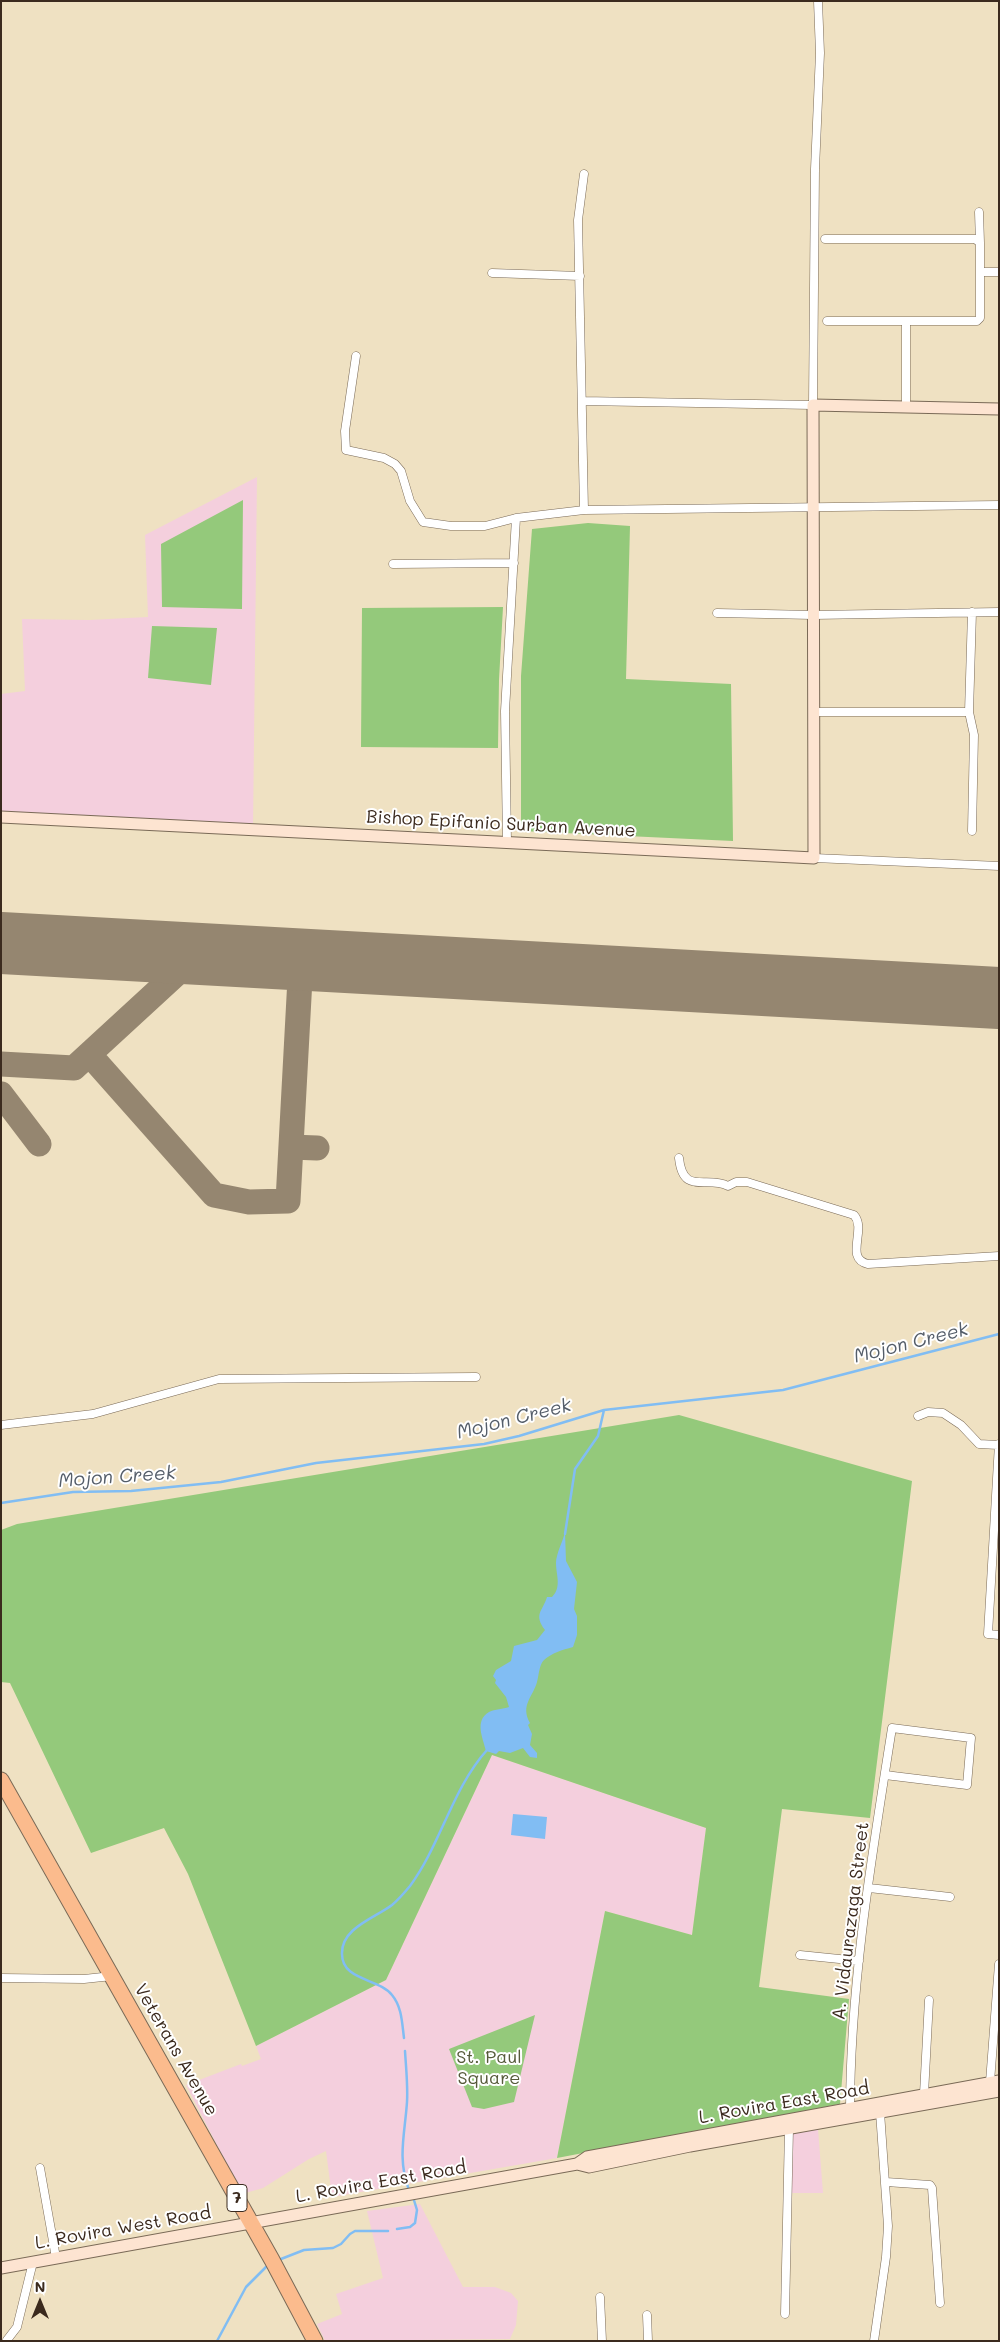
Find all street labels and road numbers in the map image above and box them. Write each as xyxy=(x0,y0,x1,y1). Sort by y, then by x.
street label: Bishop Epifanio Surban Avenue xyxy=(366,806,636,842)
street label: A. Vidaurazaga Street xyxy=(828,1821,874,2021)
street label: Veterans Avenue xyxy=(129,1980,223,2120)
street label: L. Rovira East Road xyxy=(697,2077,871,2129)
street label: L. Rovira East Road xyxy=(294,2156,468,2208)
road number: 7 xyxy=(227,2184,247,2212)
street label: L. Rovira West Road xyxy=(33,2202,213,2254)

